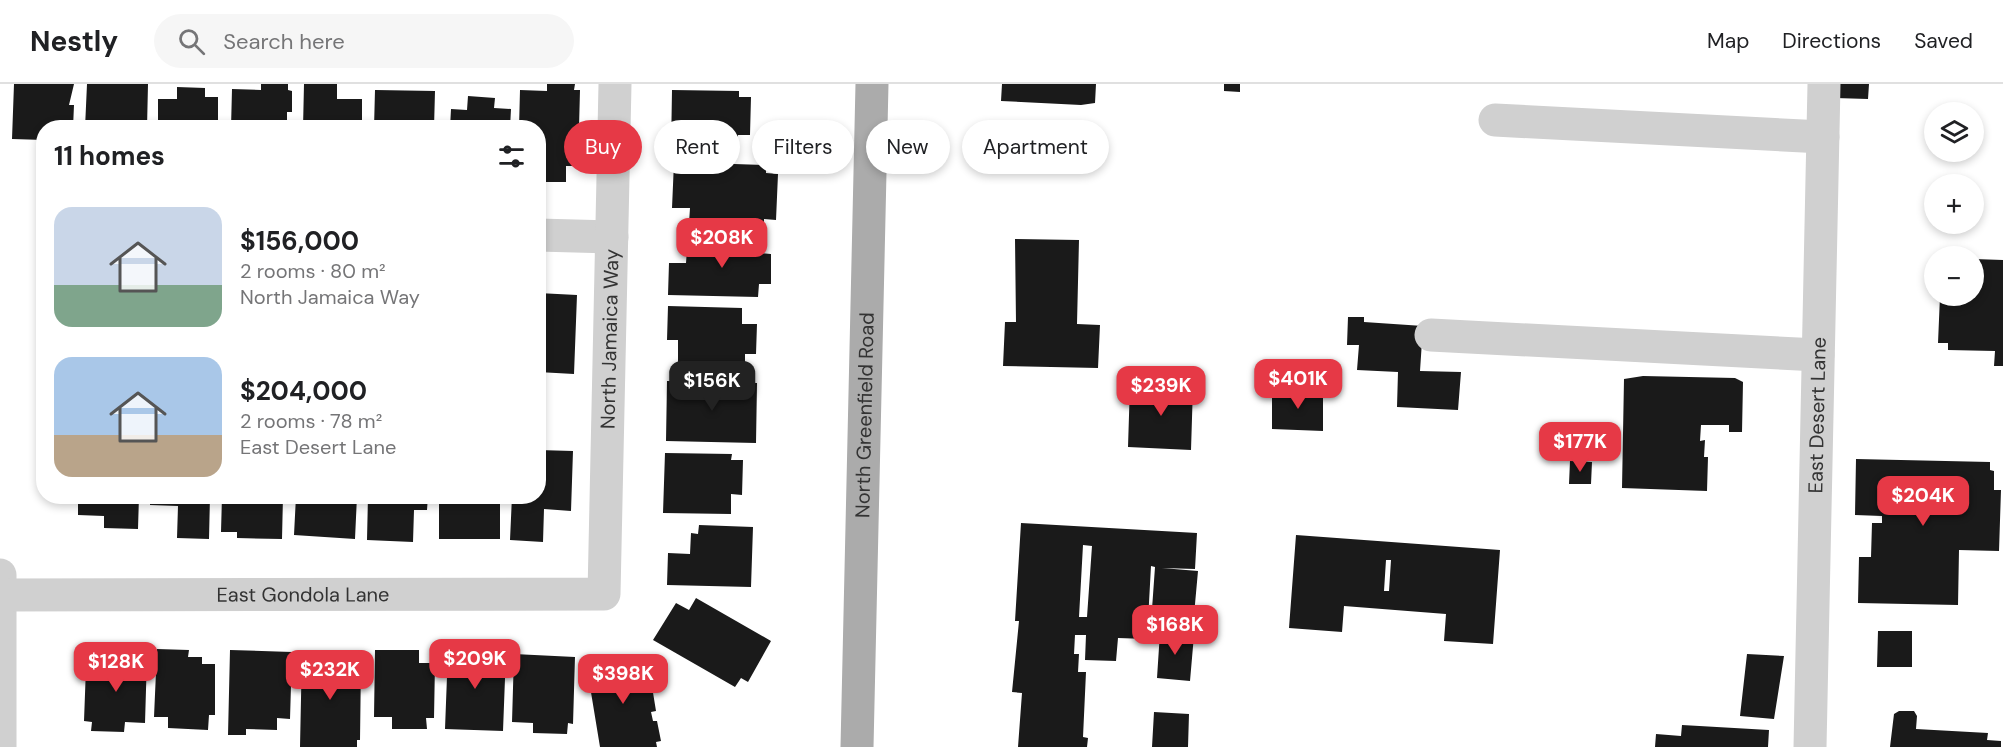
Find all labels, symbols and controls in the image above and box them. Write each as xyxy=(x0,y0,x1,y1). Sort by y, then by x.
search box xyxy=(154,14,574,68)
text: Nestly xyxy=(30,23,118,60)
icon: search xyxy=(175,25,208,58)
text: Search here xyxy=(223,27,345,56)
text: Map xyxy=(1707,27,1749,55)
text: Directions xyxy=(1782,27,1881,55)
text: Saved xyxy=(1914,27,1973,55)
map controls xyxy=(1924,102,1984,306)
button: layers xyxy=(1924,102,1984,162)
chip: Buy xyxy=(564,120,642,174)
chip: Rent xyxy=(654,120,740,174)
chip: Filters xyxy=(752,120,854,174)
chip: New xyxy=(866,120,950,174)
chip: Apartment xyxy=(962,120,1109,174)
text: 11 homes xyxy=(54,139,165,173)
icon: filters xyxy=(495,140,528,173)
button: + xyxy=(1924,174,1984,234)
pin: $208K xyxy=(680,218,764,269)
text: $156,000 xyxy=(240,224,359,258)
text: $208K xyxy=(690,224,754,250)
icon: home xyxy=(102,231,174,303)
button: − xyxy=(1924,246,1984,306)
street label: North Jamaica Way xyxy=(595,249,624,429)
text: 2 rooms · 80 m² xyxy=(240,258,386,284)
text: North Jamaica Way xyxy=(240,284,420,310)
street label: North Greenfield Road xyxy=(849,312,880,518)
street label: East Desert Lane xyxy=(1802,337,1832,494)
pin: $401K xyxy=(1256,359,1340,410)
pin: $156K xyxy=(670,361,754,412)
text: $401K xyxy=(1268,365,1328,391)
pin: $239K xyxy=(1119,366,1203,417)
text: $156K xyxy=(683,367,741,393)
text: $239K xyxy=(1131,372,1191,398)
text: $204,000 xyxy=(240,374,367,408)
icon: home xyxy=(102,381,174,453)
text: 2 rooms · 78 m² xyxy=(240,408,382,434)
pin: $177K xyxy=(1538,422,1622,473)
text: $177K xyxy=(1553,428,1607,454)
text: East Desert Lane xyxy=(240,434,396,460)
pin: $204K xyxy=(1881,476,1965,527)
text: $204K xyxy=(1891,482,1955,508)
street label: East Gondola Lane xyxy=(217,581,389,608)
pin: $168K xyxy=(1133,605,1217,656)
text: $168K xyxy=(1146,611,1204,637)
pin: $209K xyxy=(433,639,517,690)
pin: $128K xyxy=(74,642,158,693)
text: $209K xyxy=(443,645,507,671)
text: $128K xyxy=(88,648,144,674)
pin: $232K xyxy=(288,650,372,701)
pin: $398K xyxy=(581,654,665,705)
text: $232K xyxy=(300,656,360,682)
text: $398K xyxy=(592,660,654,686)

